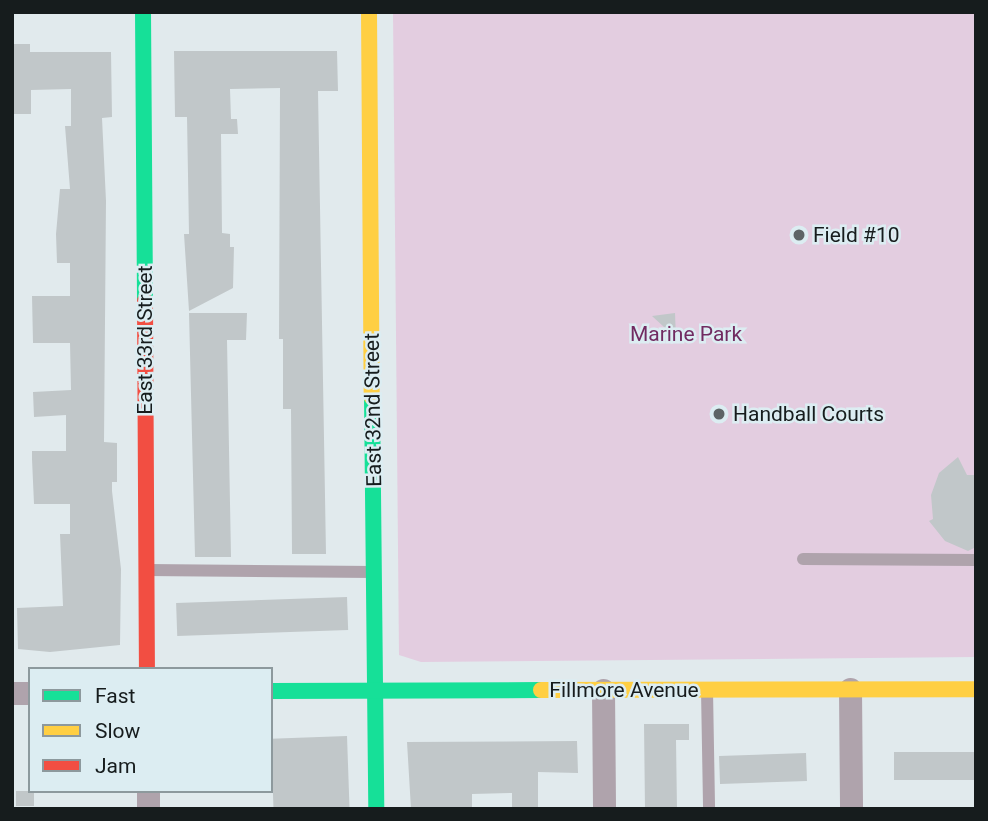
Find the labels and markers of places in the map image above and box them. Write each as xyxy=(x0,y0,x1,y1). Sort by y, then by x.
place label: Field #10 xyxy=(813,222,900,248)
marker: Field #10 xyxy=(791,227,807,243)
place label: Handball Courts xyxy=(733,401,884,427)
marker: Handball Courts xyxy=(711,406,727,422)

